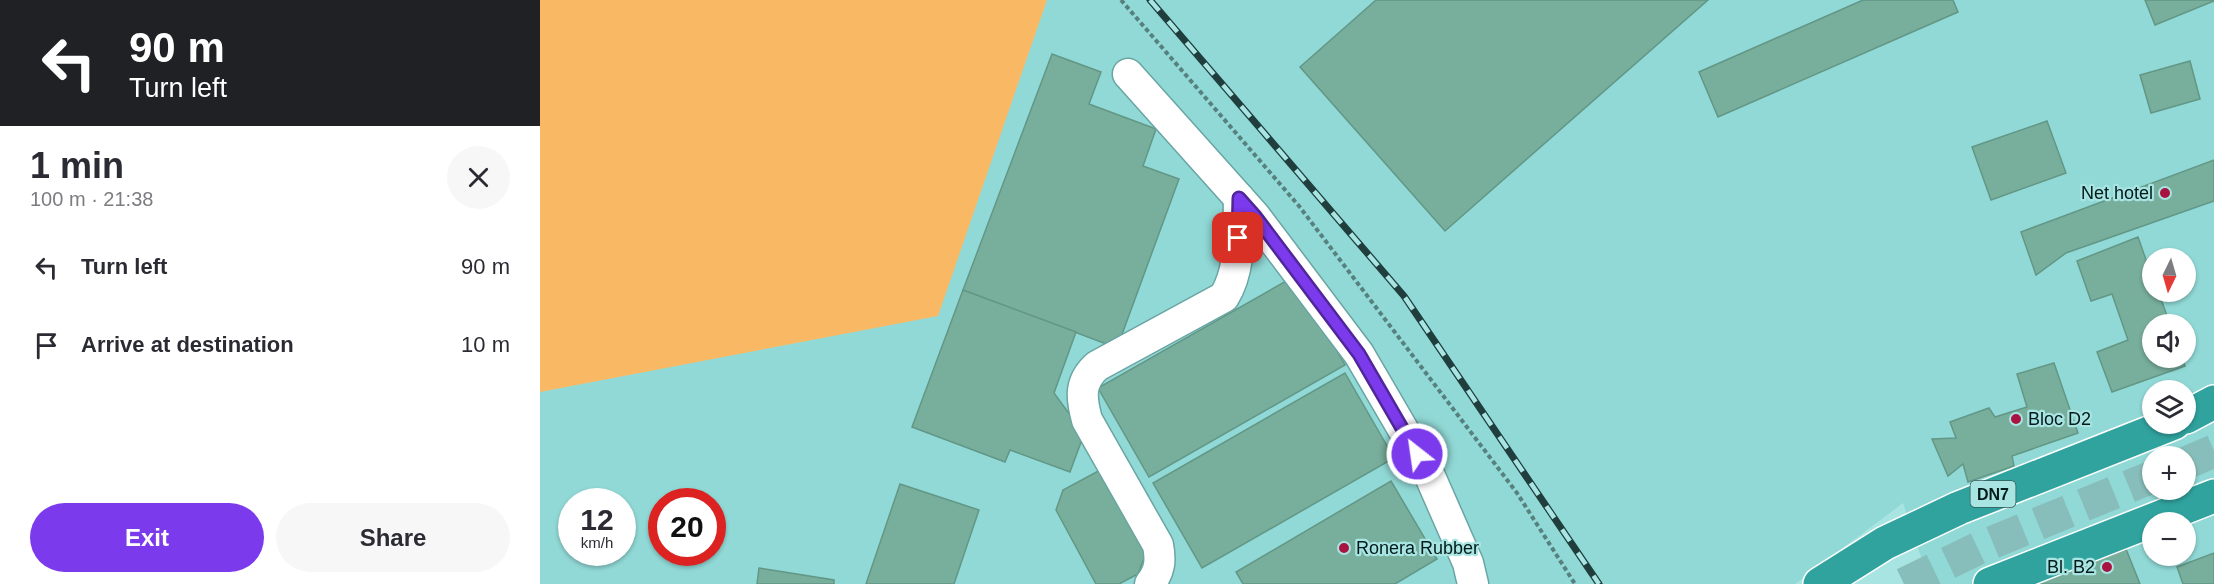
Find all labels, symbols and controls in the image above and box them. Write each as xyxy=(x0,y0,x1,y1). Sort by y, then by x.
icon: left xyxy=(30,24,108,102)
text: 90 m xyxy=(129,24,225,71)
text: Turn left xyxy=(129,73,227,103)
text: 1 min xyxy=(30,145,124,186)
button: close xyxy=(447,146,510,209)
place label: Net hotel xyxy=(2081,183,2153,203)
marker: Net hotel xyxy=(2158,186,2172,200)
text: 100 m · 21:38 xyxy=(30,188,153,210)
pin xyxy=(1212,212,1263,263)
icon: arrive xyxy=(1221,221,1254,254)
north arrow xyxy=(2142,248,2196,302)
map controls xyxy=(2142,248,2196,566)
icon: left xyxy=(30,251,63,284)
text: Turn left xyxy=(81,254,167,279)
text: 90 m xyxy=(461,254,510,279)
button: sound xyxy=(2142,314,2196,368)
icon: arrive xyxy=(30,329,63,362)
text: Arrive at destination xyxy=(81,332,294,357)
text: 10 m xyxy=(461,332,510,357)
button: layers xyxy=(2142,380,2196,434)
place label: Bloc D2 xyxy=(2028,409,2091,429)
marker: Bloc D2 xyxy=(2009,412,2023,426)
position arrow xyxy=(1385,422,1449,486)
button: + xyxy=(2142,446,2196,500)
road number: DN7 xyxy=(1970,481,2016,507)
speed limit sign: 20 xyxy=(648,488,726,566)
button: Exit xyxy=(30,503,264,572)
button: Share xyxy=(276,503,510,572)
text: 12 xyxy=(580,503,614,536)
button: − xyxy=(2142,512,2196,566)
text: km/h xyxy=(581,534,613,551)
place label: Ronera Rubber xyxy=(1356,538,1479,558)
marker: Ronera Rubber xyxy=(1337,541,1351,555)
place label: Bl. B2 xyxy=(2047,557,2095,577)
marker: Bl. B2 xyxy=(2100,560,2114,574)

